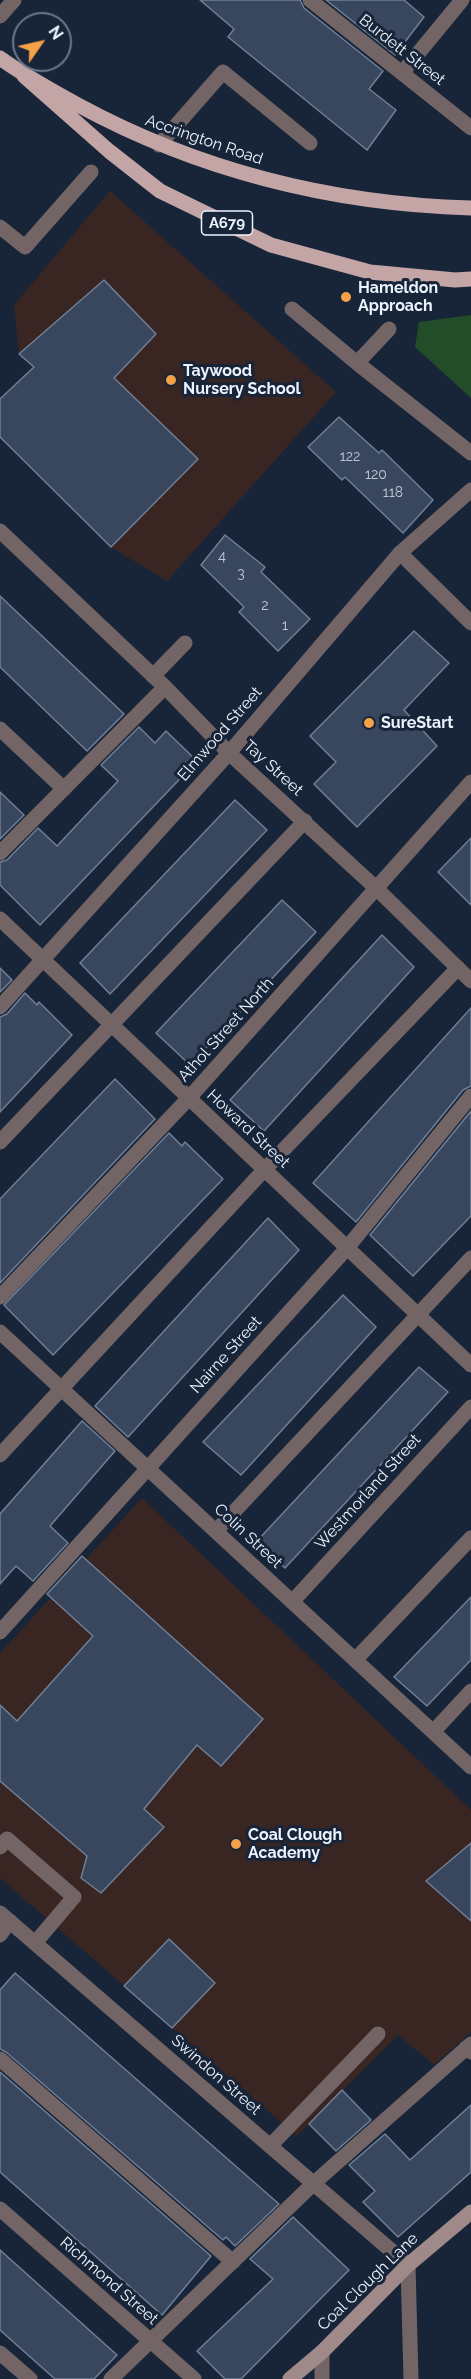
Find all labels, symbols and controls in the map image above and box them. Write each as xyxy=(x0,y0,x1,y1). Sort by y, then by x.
street label: Burdett Street xyxy=(355,10,449,90)
north arrow xyxy=(12,12,72,72)
text: N xyxy=(44,22,67,43)
street label: Accrington Road xyxy=(143,111,265,169)
road number: A679 xyxy=(202,211,252,235)
place label: Hameldon Approach xyxy=(358,278,438,316)
marker: Hameldon Approach xyxy=(339,290,353,304)
place label: Taywood Nursery School xyxy=(183,361,301,399)
marker: Taywood Nursery School xyxy=(164,373,178,387)
house number: 122 xyxy=(340,449,360,465)
house number: 120 xyxy=(365,467,387,483)
house number: 118 xyxy=(383,485,403,501)
house number: 4 xyxy=(218,549,226,565)
house number: 3 xyxy=(237,566,245,582)
house number: 2 xyxy=(261,598,269,614)
house number: 1 xyxy=(282,618,288,634)
street label: Elmwood Street xyxy=(174,683,266,785)
place label: SureStart xyxy=(381,713,453,733)
marker: SureStart xyxy=(362,716,376,730)
street label: Tay Street xyxy=(239,736,307,800)
street label: Athol Street North xyxy=(174,974,278,1086)
street label: Howard Street xyxy=(203,1086,293,1172)
street label: Nairne Street xyxy=(186,1312,266,1398)
street label: Westmorland Street xyxy=(311,1430,425,1554)
street label: Colin Street xyxy=(210,1500,286,1572)
place label: Coal Clough Academy xyxy=(248,1825,342,1863)
marker: Coal Clough Academy xyxy=(229,1837,243,1851)
street label: Swindon Street xyxy=(167,2031,265,2119)
street label: Coal Clough Lane xyxy=(314,2229,422,2335)
street label: Richmond Street xyxy=(56,2233,162,2329)

